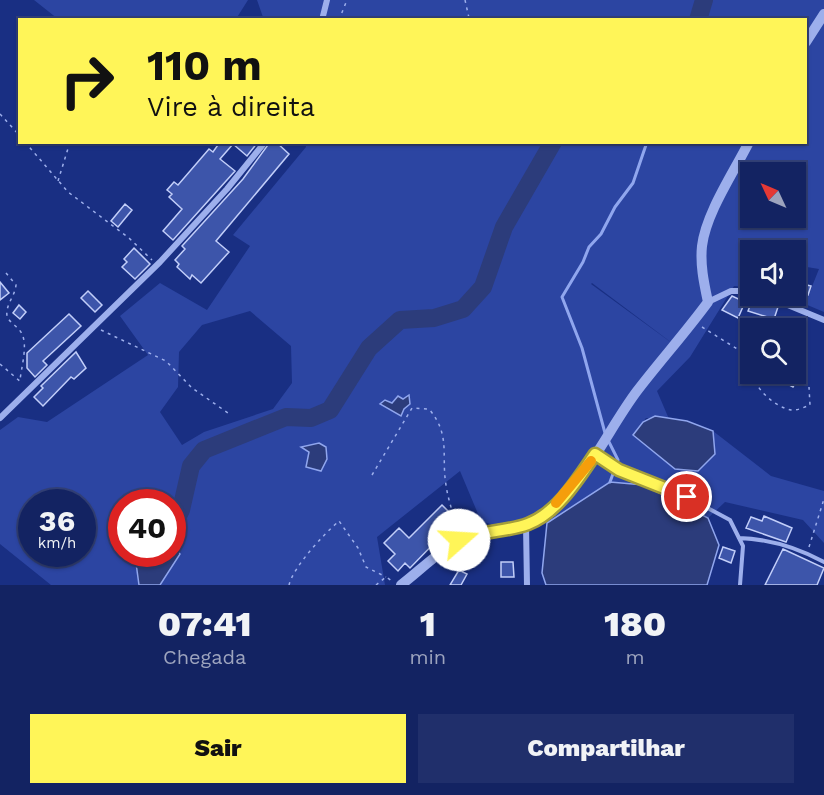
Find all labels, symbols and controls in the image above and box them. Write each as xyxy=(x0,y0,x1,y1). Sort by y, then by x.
text: 110 m xyxy=(147,41,262,90)
icon: right xyxy=(48,42,126,120)
text: Vire à direita xyxy=(147,91,315,123)
north arrow xyxy=(740,162,806,228)
map controls xyxy=(740,162,806,384)
button: sound xyxy=(740,240,806,306)
button: search xyxy=(740,318,806,384)
pin xyxy=(661,471,712,522)
icon: arrive xyxy=(670,480,703,513)
speed limit sign: 40 xyxy=(108,489,186,567)
text: 36 xyxy=(39,503,75,538)
position arrow xyxy=(427,508,491,572)
text: km/h xyxy=(38,534,76,552)
text: 07:41 xyxy=(158,603,252,645)
text: 1 xyxy=(420,603,436,645)
text: 180 xyxy=(604,603,666,645)
text: Chegada xyxy=(163,645,246,669)
text: min xyxy=(409,645,446,669)
text: m xyxy=(626,645,645,669)
button: Sair xyxy=(30,714,406,783)
button: Compartilhar xyxy=(418,714,794,783)

